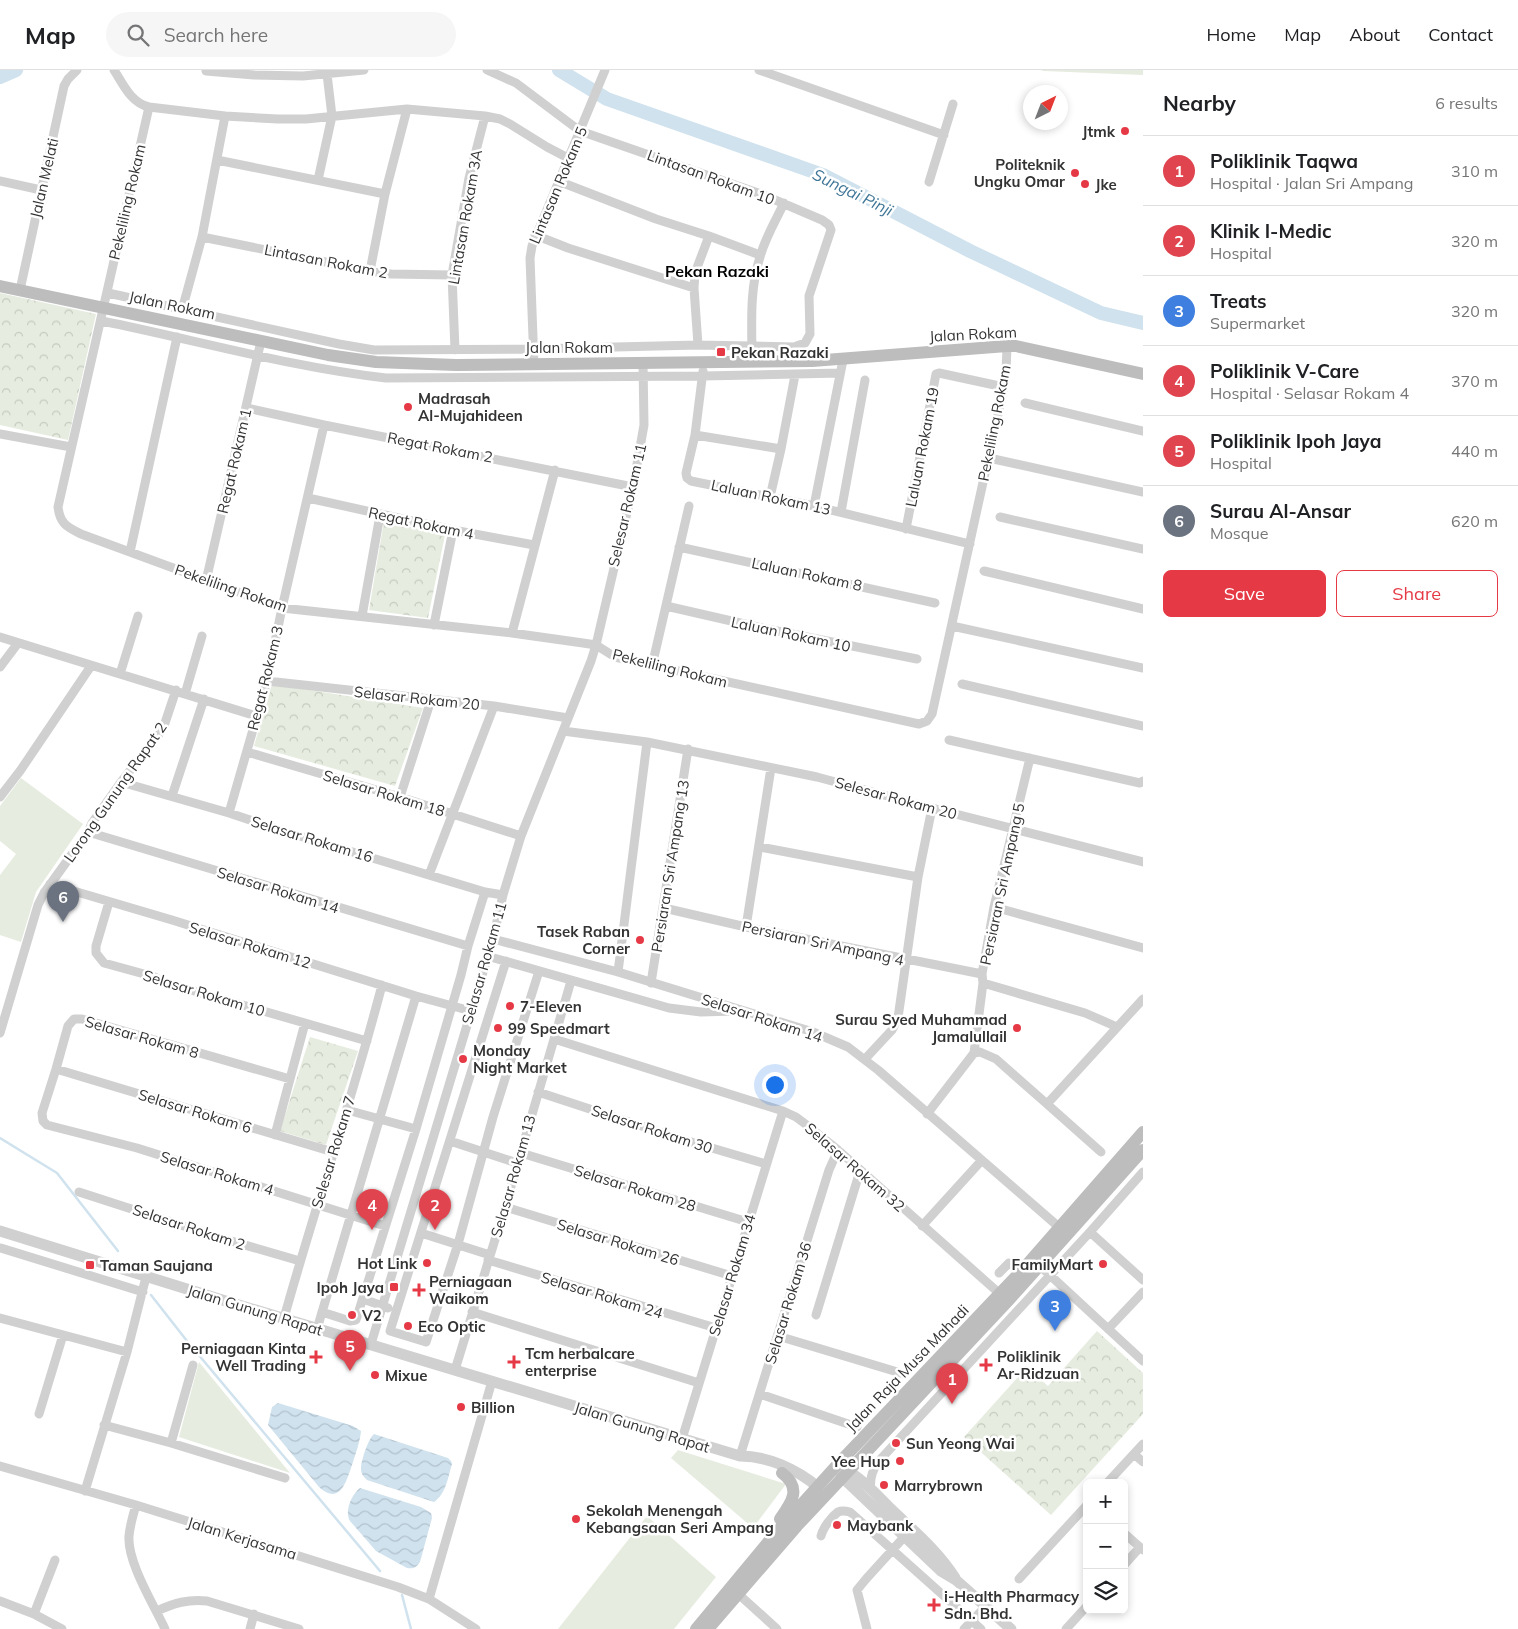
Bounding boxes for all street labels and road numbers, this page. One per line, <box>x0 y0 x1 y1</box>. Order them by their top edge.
street label: Lintasan Rokam 5 <box>525 124 591 246</box>
street label: Jalan Melati <box>26 136 62 220</box>
street label: Pekeliling Rokam <box>104 142 150 262</box>
street label: Lintasan Rokam 10 <box>645 145 777 209</box>
street label: Lintasan Rokam 3A <box>444 148 486 286</box>
street label: Lintasan Rokam 2 <box>263 240 389 282</box>
street label: Jalan Rokam <box>127 287 217 323</box>
street label: Jalan Rokam <box>929 322 1017 346</box>
street label: Jalan Rokam <box>525 338 613 357</box>
street label: Pekeliling Rokam <box>973 363 1015 483</box>
street label: Laluan Rokam 19 <box>901 385 943 509</box>
street label: Regat Rokam 1 <box>213 407 255 515</box>
street label: Regat Rokam 2 <box>386 427 494 467</box>
street label: Selesar Rokam 11 <box>604 442 650 568</box>
street label: Laluan Rokam 13 <box>710 475 832 519</box>
street label: Regat Rokam 4 <box>367 503 475 543</box>
street label: Laluan Rokam 8 <box>750 553 864 595</box>
street label: Pekeliling Rokam <box>172 560 290 616</box>
street label: Laluan Rokam 10 <box>730 612 852 656</box>
street label: Regat Rokam 3 <box>243 624 287 732</box>
street label: Pekeliling Rokam <box>610 645 730 691</box>
street label: Selasar Rokam 20 <box>353 682 481 714</box>
street label: Lorong Gunung Rapat 2 <box>59 718 171 866</box>
street label: Selasar Rokam 18 <box>321 765 447 821</box>
street label: Selesar Rokam 20 <box>833 773 959 823</box>
street label: Persiaran Sri Ampang 13 <box>647 778 693 954</box>
street label: Persiaran Sri Ampang 5 <box>976 801 1028 967</box>
street label: Selasar Rokam 16 <box>249 811 375 867</box>
street label: Selasar Rokam 14 <box>215 862 341 918</box>
street label: Selasar Rokam 11 <box>457 900 511 1026</box>
street label: Selasar Rokam 12 <box>187 917 313 973</box>
street label: Persiaran Sri Ampang 4 <box>740 917 906 969</box>
street label: Selasar Rokam 10 <box>141 965 267 1021</box>
street label: Selasar Rokam 14 <box>699 989 825 1047</box>
street label: Selasar Rokam 8 <box>83 1012 201 1062</box>
street label: Selasar Rokam 6 <box>136 1085 254 1137</box>
street label: Selesar Rokam 7 <box>307 1093 359 1211</box>
street label: Selasar Rokam 30 <box>589 1100 715 1158</box>
street label: Selasar Rokam 13 <box>486 1113 540 1239</box>
street label: Selasar Rokam 32 <box>801 1118 909 1216</box>
street label: Selasar Rokam 4 <box>158 1147 276 1199</box>
street label: Selasar Rokam 28 <box>572 1160 698 1216</box>
street label: Selasar Rokam 2 <box>130 1200 248 1254</box>
street label: Selasar Rokam 34 <box>704 1212 760 1338</box>
street label: Selasar Rokam 26 <box>555 1214 681 1270</box>
street label: Selasar Rokam 36 <box>760 1240 816 1366</box>
street label: Selasar Rokam 24 <box>539 1267 665 1323</box>
street label: Jalan Gunung Rapat <box>185 1280 325 1340</box>
street label: Jalan Raja Musa Mahadi <box>841 1301 973 1435</box>
street label: Jalan Gunung Rapat <box>572 1397 712 1457</box>
street label: Jalan Kerjasama <box>185 1512 299 1564</box>

